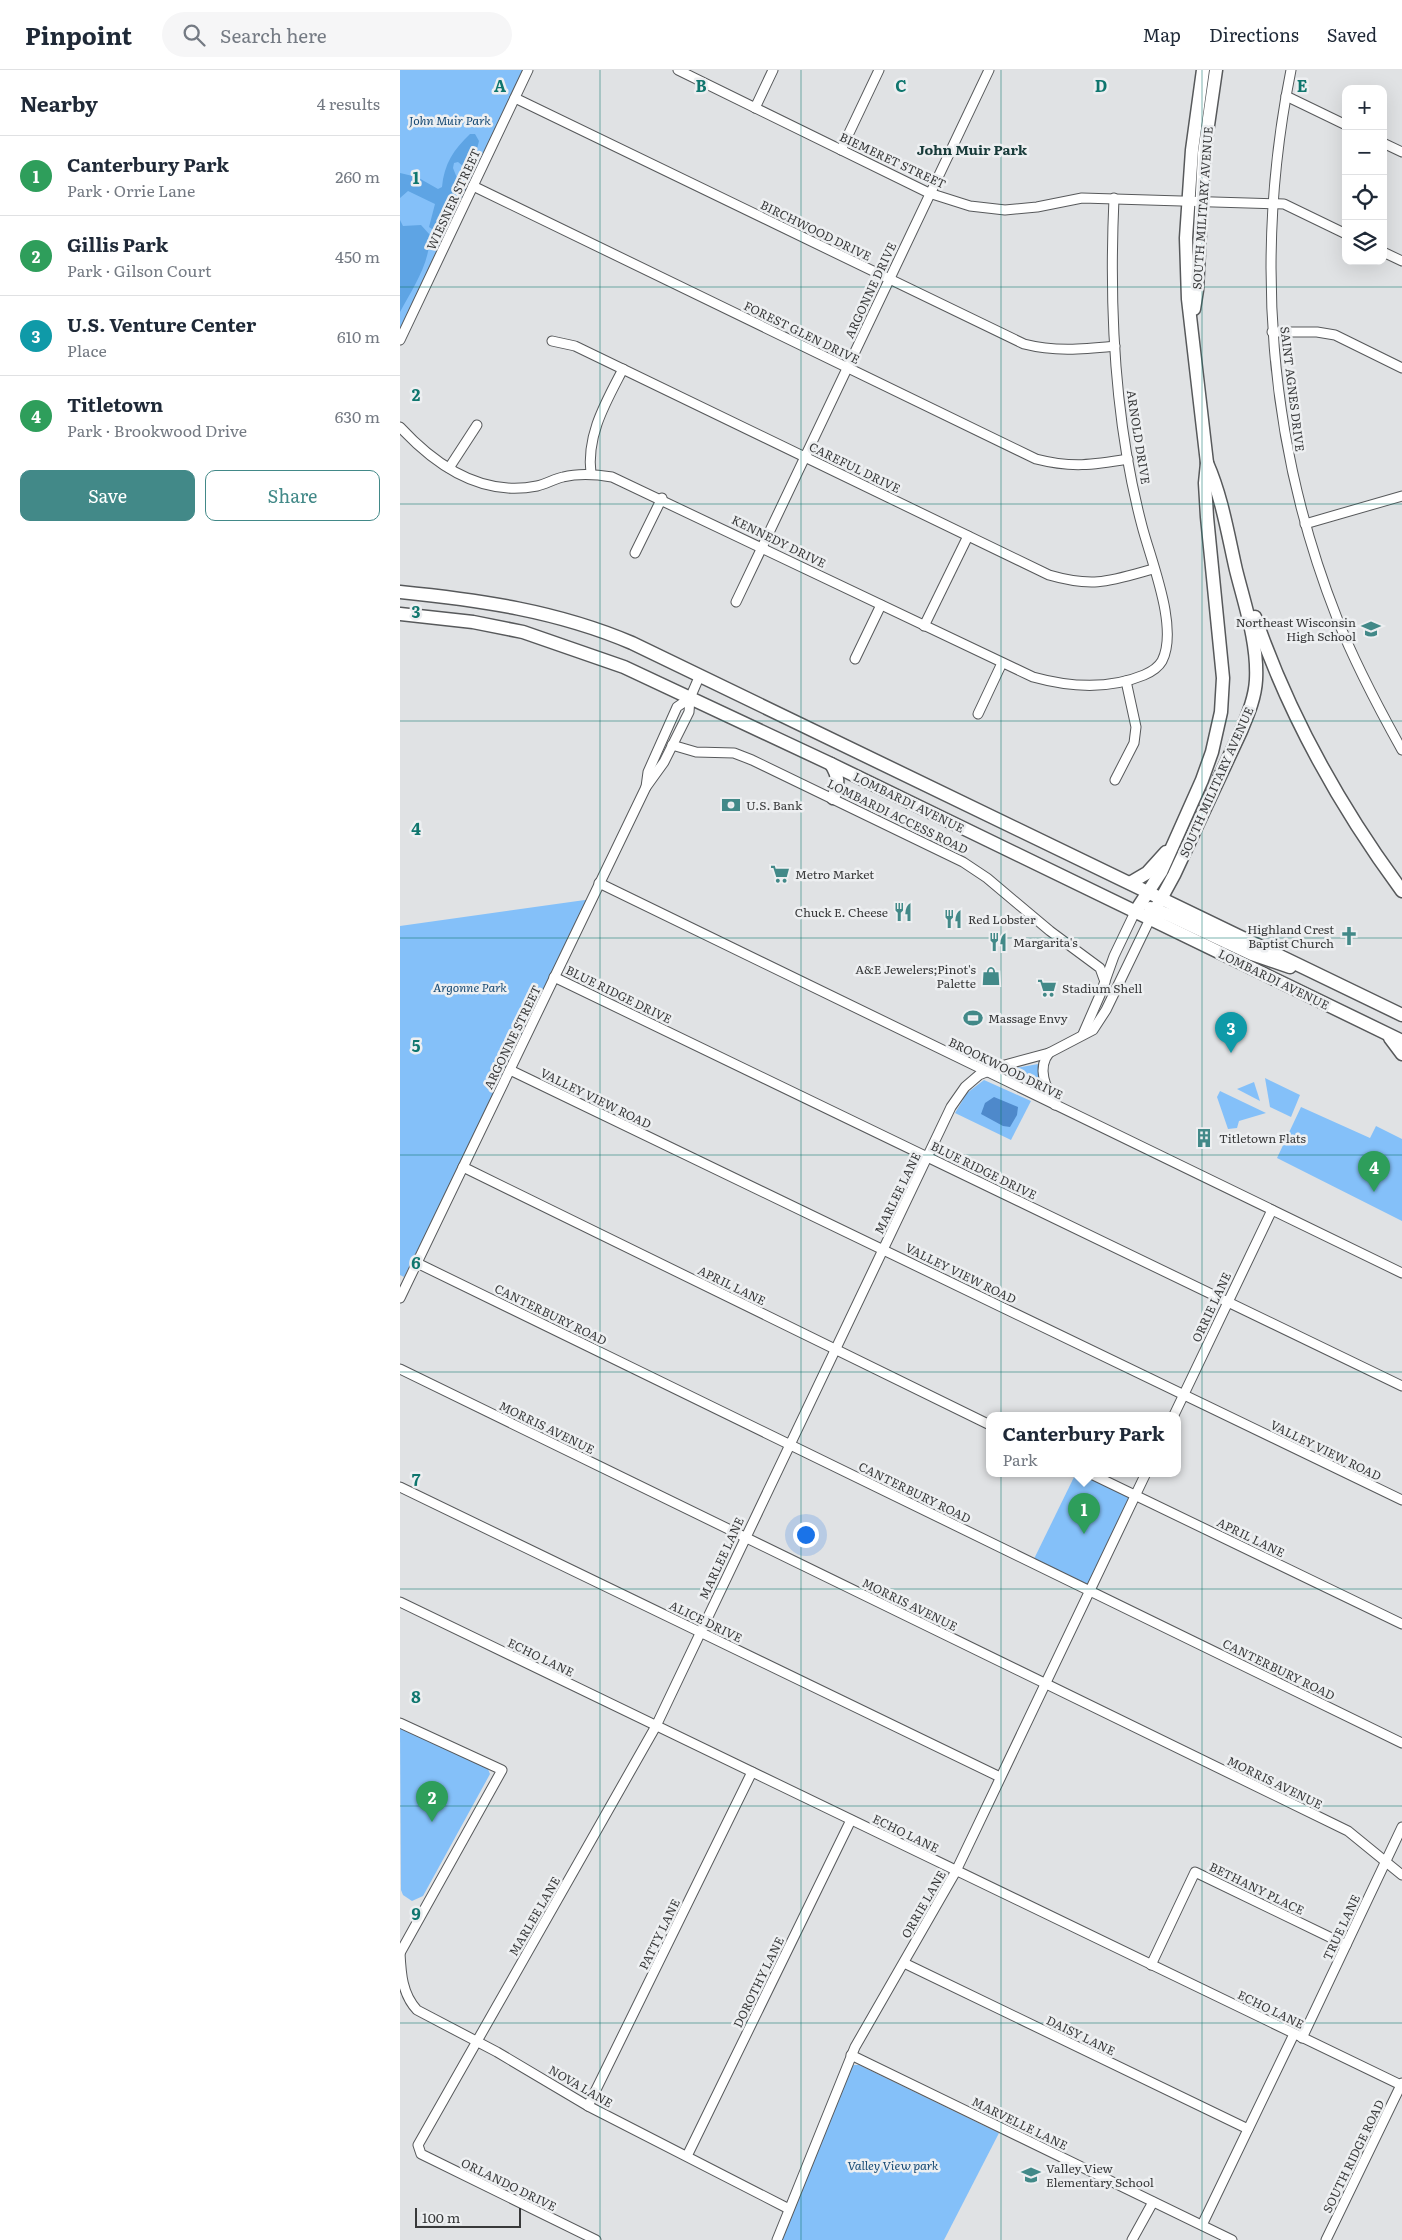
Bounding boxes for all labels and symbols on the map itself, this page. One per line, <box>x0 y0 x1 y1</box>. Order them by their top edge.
text: A <box>494 73 506 97</box>
text: B <box>695 73 707 97</box>
text: C <box>895 73 907 97</box>
text: D <box>1095 73 1107 97</box>
text: E <box>1297 73 1308 97</box>
park label: John Muir Park <box>409 111 491 129</box>
street label: SOUTH MILITARY AVENUE <box>1187 126 1217 290</box>
street label: BIEMERET STREET <box>837 127 949 193</box>
district label: John Muir Park <box>917 139 1028 159</box>
street label: WIESNER STREET <box>422 145 484 253</box>
text: 1 <box>413 165 420 189</box>
street label: BIRCHWOOD DRIVE <box>757 195 875 265</box>
street label: ARGONNE DRIVE <box>840 238 900 341</box>
street label: FOREST GLEN DRIVE <box>741 296 863 368</box>
street label: SAINT AGNES DRIVE <box>1276 325 1310 453</box>
text: 2 <box>412 382 421 406</box>
street label: ARNOLD DRIVE <box>1123 389 1155 486</box>
street label: CAREFUL DRIVE <box>806 437 904 497</box>
street label: KENNEDY DRIVE <box>729 510 830 572</box>
text: 3 <box>412 599 421 623</box>
place label: Northeast Wisconsin High School <box>1236 613 1356 645</box>
school or university icon: Northeast Wisconsin High School <box>1360 618 1382 640</box>
street label: SOUTH MILITARY AVENUE <box>1175 703 1258 860</box>
street label: LOMBARDI AVENUE <box>850 767 968 837</box>
street label: LOMBARDI ACCESS ROAD <box>825 774 971 858</box>
bank icon: U.S. Bank <box>720 794 742 816</box>
place label: U.S. Bank <box>746 796 803 814</box>
text: 4 <box>411 816 421 840</box>
supermarket icon: Metro Market <box>769 863 791 885</box>
place label: Metro Market <box>795 865 874 883</box>
restaurant icon: Chuck E. Cheese <box>892 901 914 923</box>
place label: Chuck E. Cheese <box>795 903 888 921</box>
restaurant icon: Red Lobster <box>942 908 964 930</box>
place label: Red Lobster <box>968 910 1036 928</box>
place label: Highland Crest Baptist Church <box>1247 920 1334 952</box>
church icon: Highland Crest Baptist Church <box>1338 925 1360 947</box>
restaurant icon: Margarita's <box>987 931 1009 953</box>
place label: Margarita's <box>1013 933 1078 951</box>
street label: LOMBARDI AVENUE <box>1215 944 1333 1014</box>
place label: A&E Jewelers;Pinot's Palette <box>855 960 977 992</box>
street label: BLUE RIDGE DRIVE <box>563 961 675 1028</box>
shop icon: A&E Jewelers;Pinot's Palette <box>980 965 1002 987</box>
supermarket icon: Stadium Shell <box>1036 977 1058 999</box>
park label: Argonne Park <box>433 978 507 996</box>
place label: Stadium Shell <box>1062 979 1142 997</box>
street label: ARGONNE STREET <box>479 982 545 1092</box>
sports icon: Massage Envy <box>962 1007 984 1029</box>
place label: Massage Envy <box>988 1009 1068 1027</box>
pin: 3 <box>1215 1012 1247 1053</box>
street label: BROOKWOOD DRIVE <box>946 1032 1067 1104</box>
text: 5 <box>412 1033 421 1057</box>
street label: VALLEY VIEW ROAD <box>537 1063 655 1133</box>
building icon: Titletown Flats <box>1193 1127 1215 1149</box>
place label: Titletown Flats <box>1219 1129 1306 1147</box>
street label: BLUE RIDGE DRIVE <box>928 1137 1040 1204</box>
street label: MARLEE LANE <box>869 1149 925 1237</box>
pin: 4 <box>1358 1151 1390 1192</box>
street label: VALLEY VIEW ROAD <box>902 1238 1020 1308</box>
text: 6 <box>411 1250 421 1274</box>
street label: APRIL LANE <box>695 1261 769 1309</box>
street label: ORRIE LANE <box>1187 1269 1235 1345</box>
street label: CANTERBURY ROAD <box>492 1279 610 1349</box>
street label: MORRIS AVENUE <box>496 1396 598 1458</box>
street label: VALLEY VIEW ROAD <box>1267 1415 1385 1485</box>
street label: CANTERBURY ROAD <box>856 1457 974 1527</box>
text: 7 <box>412 1467 421 1491</box>
pin: 1 <box>1068 1493 1100 1534</box>
street label: APRIL LANE <box>1214 1513 1288 1561</box>
street label: MARLEE LANE <box>694 1514 748 1602</box>
your location <box>793 1522 819 1548</box>
street label: MORRIS AVENUE <box>859 1573 961 1635</box>
street label: ALICE DRIVE <box>667 1596 746 1647</box>
street label: ECHO LANE <box>505 1633 578 1681</box>
street label: CANTERBURY ROAD <box>1220 1634 1338 1704</box>
text: 8 <box>411 1684 421 1708</box>
street label: MORRIS AVENUE <box>1224 1751 1326 1813</box>
pin: 2 <box>416 1781 448 1822</box>
street label: ECHO LANE <box>870 1809 943 1857</box>
street label: BETHANY PLACE <box>1207 1857 1308 1919</box>
street label: ORRIE LANE <box>896 1866 950 1941</box>
street label: MARLEE LANE <box>504 1873 564 1959</box>
street label: TRUE LANE <box>1318 1891 1364 1963</box>
street label: PATTY LANE <box>634 1895 684 1973</box>
text: 9 <box>411 1901 421 1925</box>
street label: DOROTHY LANE <box>728 1933 788 2031</box>
street label: ECHO LANE <box>1235 1985 1308 2033</box>
street label: DAISY LANE <box>1044 2011 1119 2060</box>
street label: NOVA LANE <box>546 2060 617 2112</box>
street label: MARVELLE LANE <box>969 2092 1071 2154</box>
street label: SOUTH RIDGE ROAD <box>1318 2096 1388 2216</box>
street label: ORLANDO DRIVE <box>458 2153 560 2215</box>
park label: Valley View park <box>848 2156 939 2174</box>
place label: Valley View Elementary School <box>1046 2159 1154 2191</box>
school or university icon: Valley View Elementary School <box>1020 2164 1042 2186</box>
scale bar <box>415 2205 521 2228</box>

